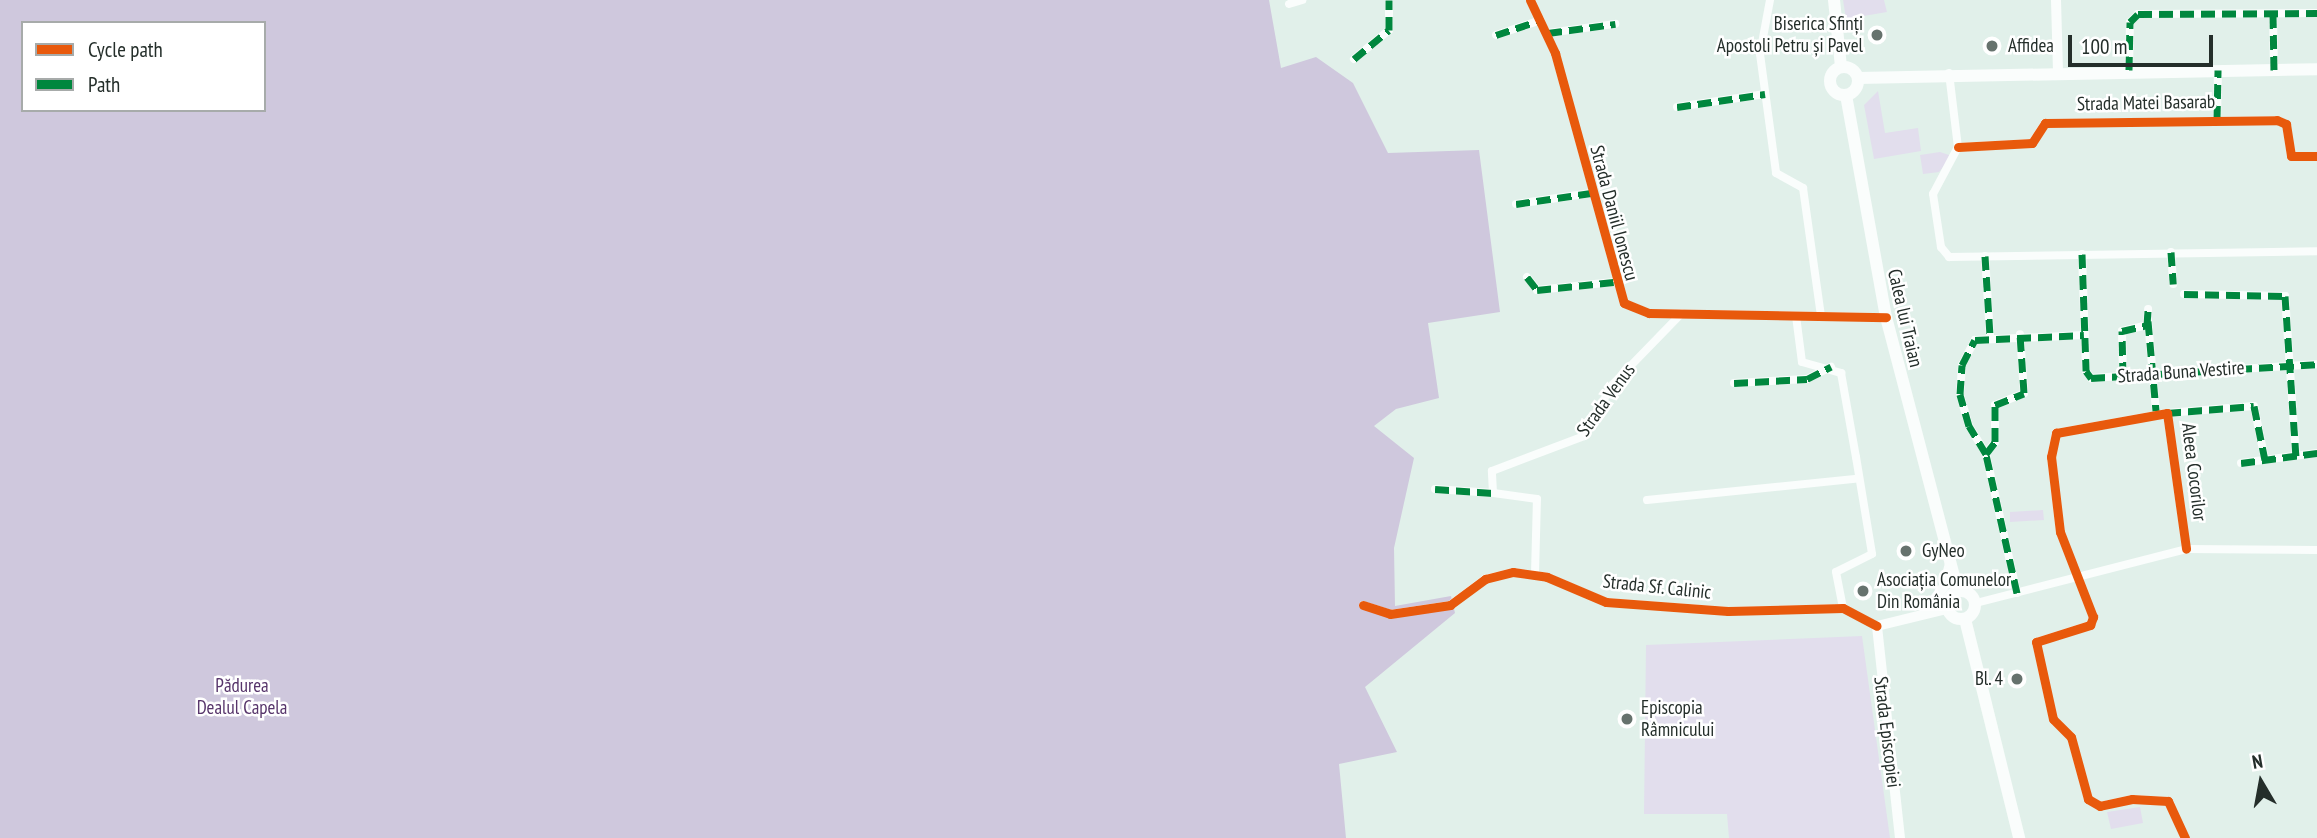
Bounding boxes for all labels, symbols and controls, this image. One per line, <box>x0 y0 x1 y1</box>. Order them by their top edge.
place label: Biserica Sfinți Apostoli Petru și Pavel <box>1717 13 1863 57</box>
legend <box>21 21 266 112</box>
scale bar <box>2072 21 2217 65</box>
marker: Biserica Sfinți Apostoli Petru și Pavel <box>1869 27 1885 43</box>
text: 100 m <box>2081 33 2127 60</box>
place label: Affidea <box>2008 35 2054 57</box>
text: Cycle path <box>88 36 163 63</box>
marker: Affidea <box>1982 36 2002 56</box>
text: Path <box>88 71 120 98</box>
street label: Strada Matei Basarab <box>2077 90 2215 116</box>
street label: Strada Daniil Ionescu <box>1585 143 1643 283</box>
street label: Calea lui Traian <box>1883 266 1927 370</box>
street label: Strada Buna Vestire <box>2117 356 2245 388</box>
street label: Strada Venus <box>1572 359 1640 441</box>
street label: Aleea Cocorilor <box>2177 422 2211 522</box>
place label: GyNeo <box>1922 540 1965 562</box>
marker: GyNeo <box>1896 541 1916 561</box>
place label: Asociația Comunelor Din România <box>1877 569 2011 613</box>
street label: Strada Sf. Calinic <box>1601 570 1713 604</box>
marker: Asociația Comunelor Din România <box>1855 583 1871 599</box>
place label: Bl. 4 <box>1974 668 2003 690</box>
marker: Bl. 4 <box>2009 671 2025 687</box>
park label: Pădurea Dealul Capela <box>197 675 287 719</box>
street label: Strada Episcopiei <box>1869 675 1905 789</box>
place label: Episcopia Râmnicului <box>1641 697 1714 741</box>
marker: Episcopia Râmnicului <box>1619 711 1635 727</box>
north arrow <box>2226 747 2296 817</box>
text: N <box>2250 749 2264 774</box>

